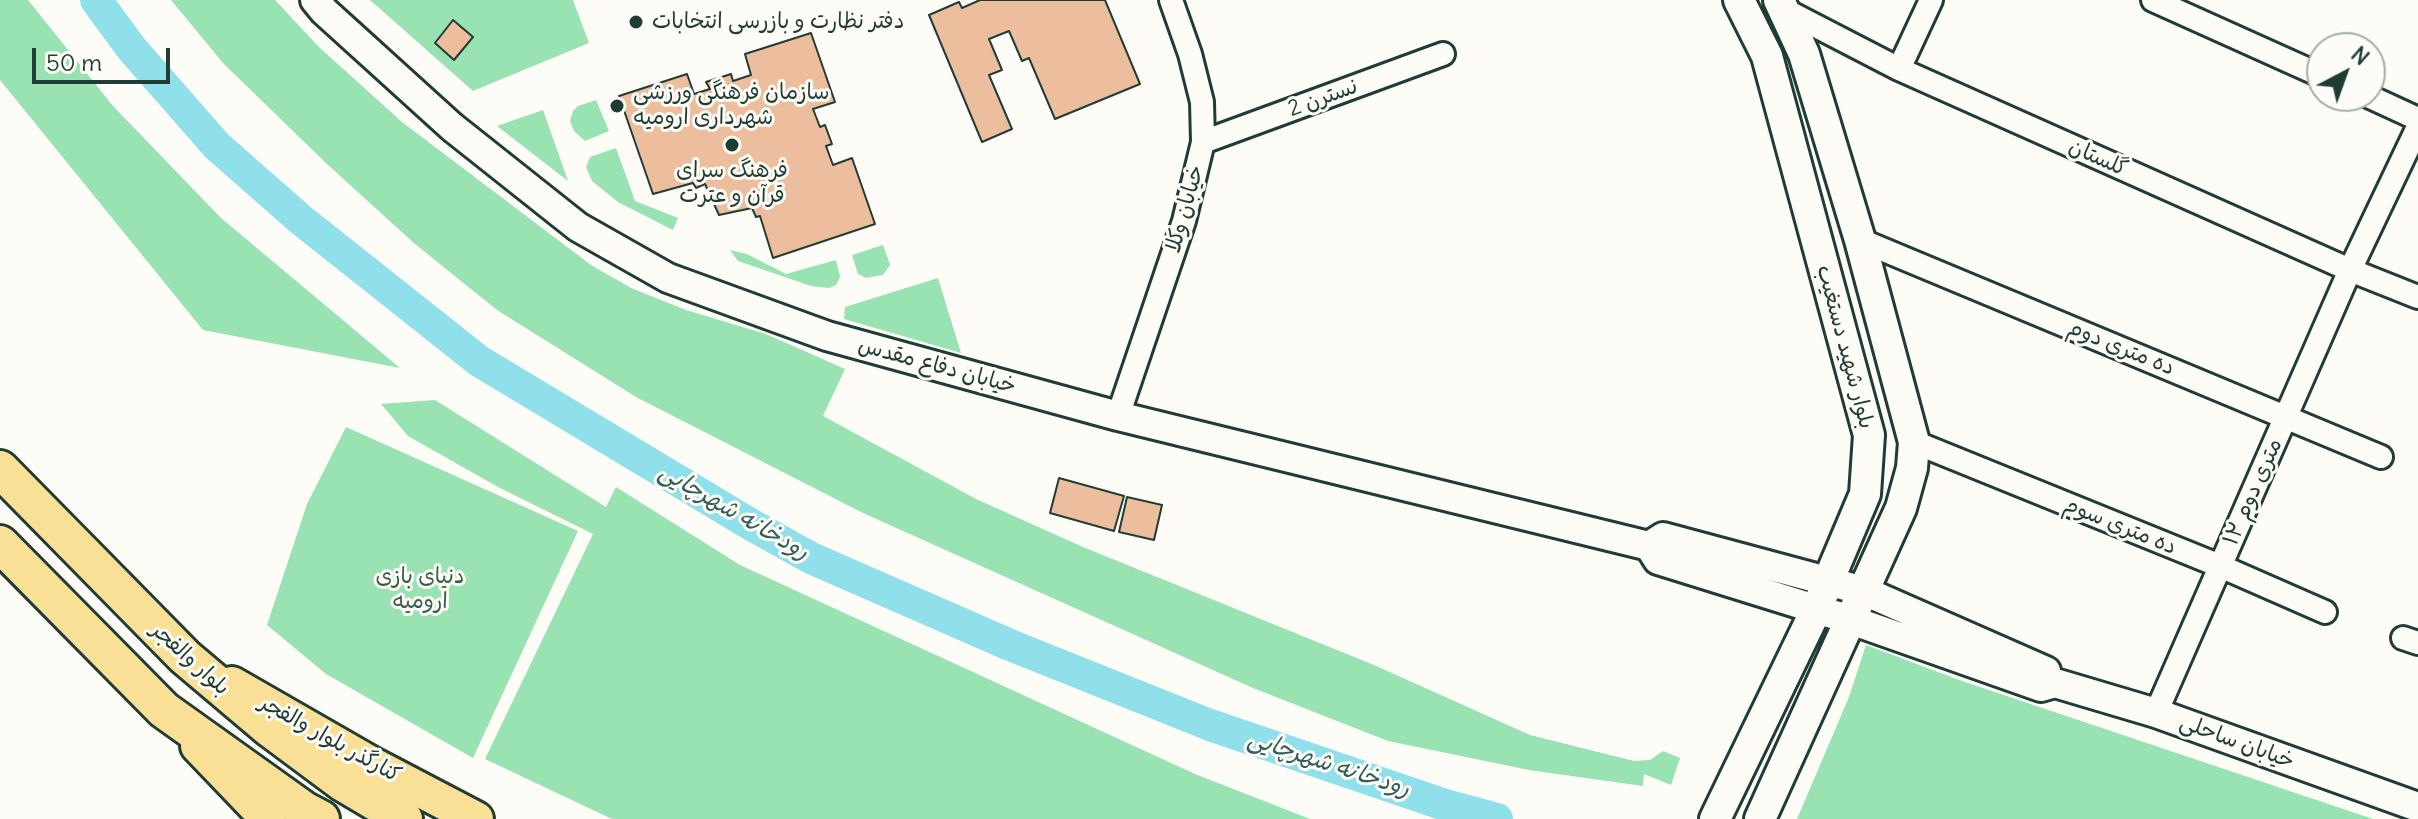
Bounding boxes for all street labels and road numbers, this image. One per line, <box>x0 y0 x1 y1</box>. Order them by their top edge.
street label: نسترن 2 <box>1285 73 1361 123</box>
street label: گلستان <box>2065 133 2131 183</box>
street label: خیابان وکلا <box>1160 162 1210 256</box>
street label: بلوار شهید دستغیب <box>1810 262 1880 432</box>
street label: ده متری دوم <box>2064 315 2178 381</box>
street label: خیابان دفاع مقدس <box>855 332 1019 400</box>
street label: ۱۲ متری دوم <box>2218 434 2288 550</box>
street label: ده متری سوم <box>2060 491 2180 561</box>
street label: بلوار والفجر <box>145 617 235 701</box>
street label: کنارگذر بلوار والفجر <box>254 689 406 789</box>
street label: خیابان ساحلی <box>2176 709 2298 775</box>

